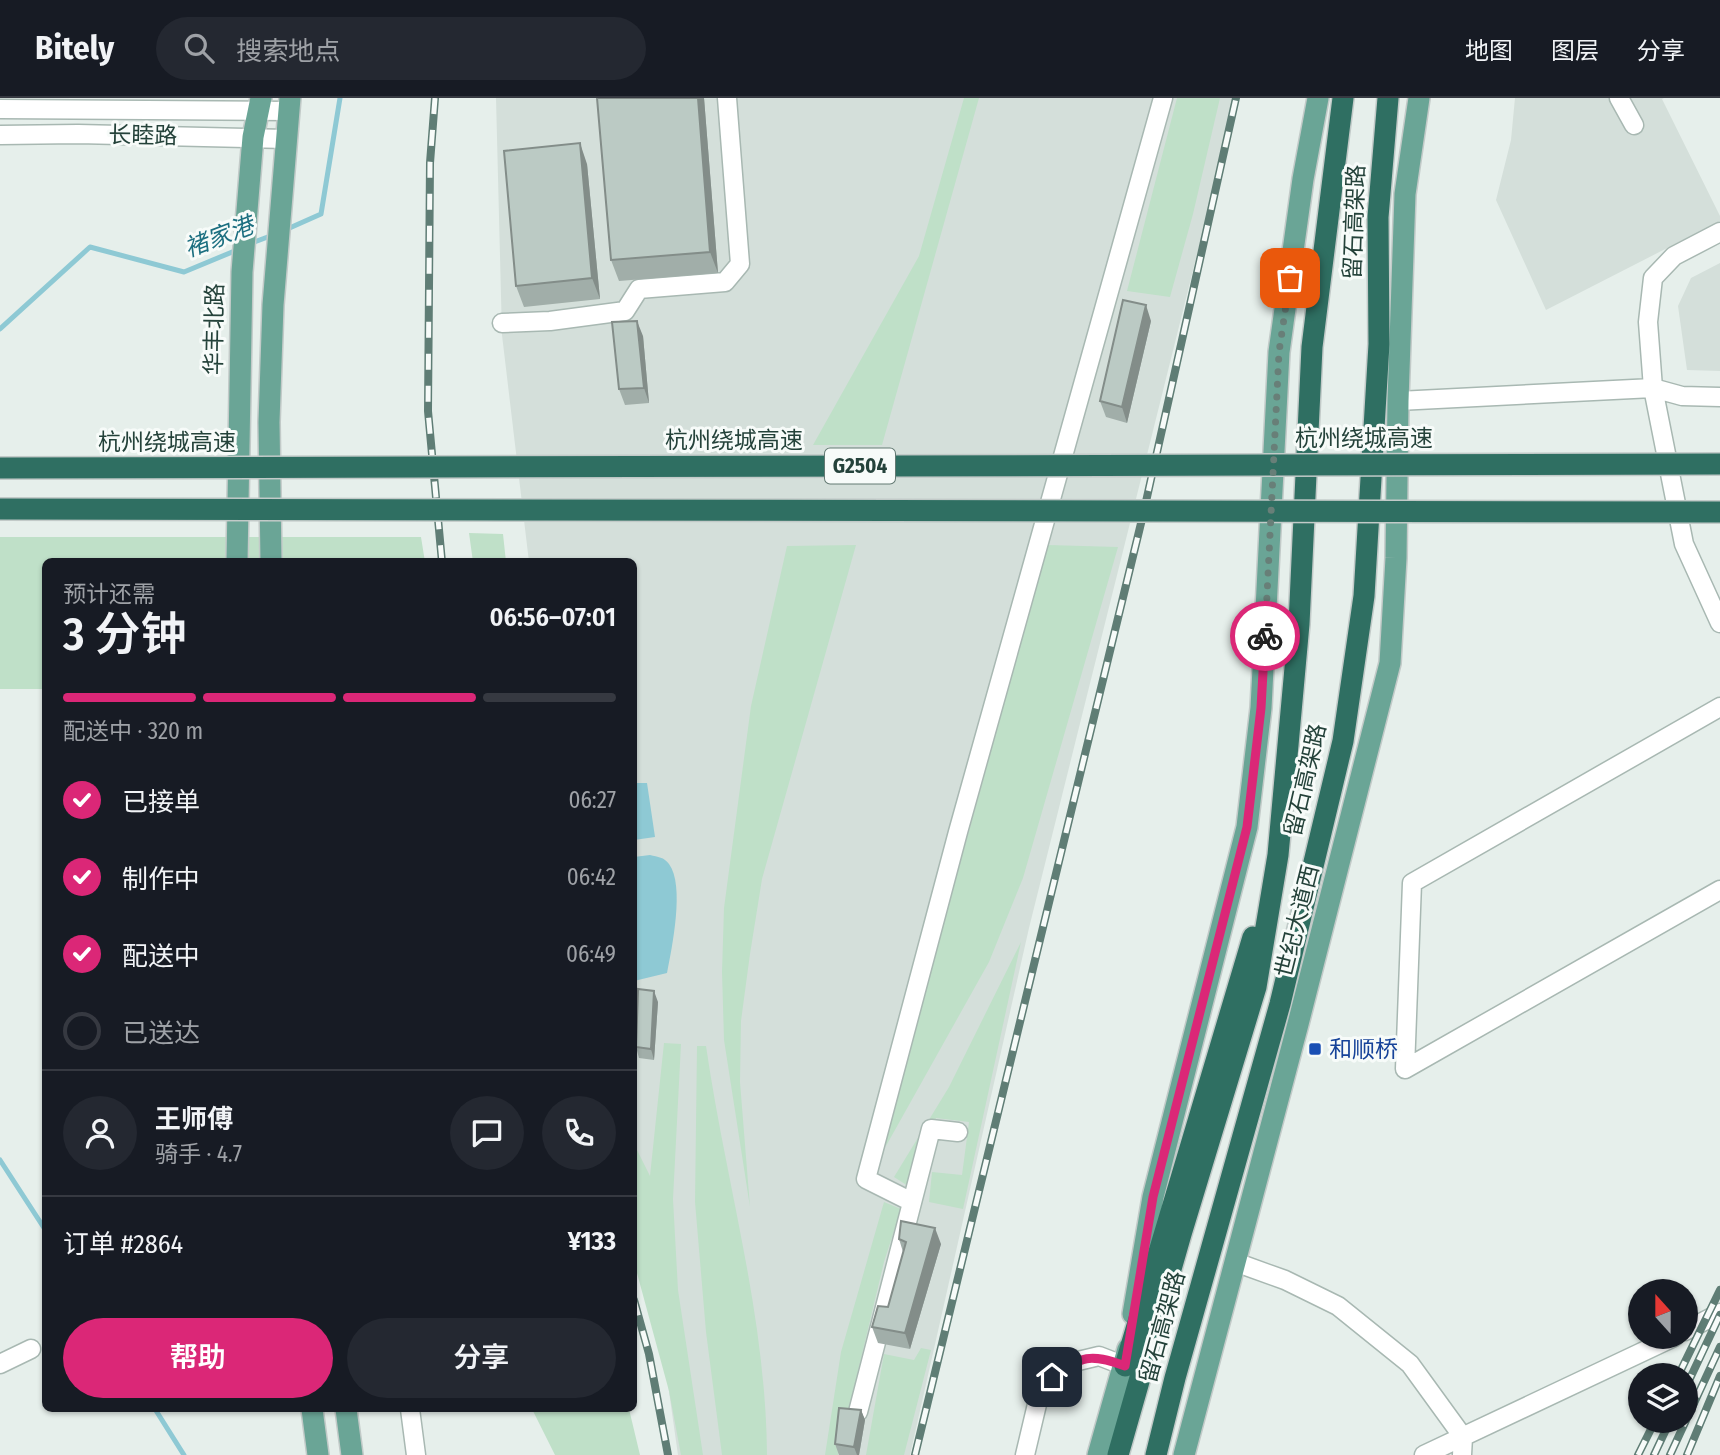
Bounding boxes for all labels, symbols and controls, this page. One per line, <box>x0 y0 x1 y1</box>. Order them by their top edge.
search box <box>156 17 646 80</box>
text: Bitely <box>35 28 114 68</box>
icon: search <box>180 29 218 67</box>
text: 搜索地点 <box>236 36 340 67</box>
text: 地图 <box>1465 37 1513 65</box>
text: 图层 <box>1551 37 1599 65</box>
text: 分享 <box>1637 37 1685 65</box>
street label: 长睦路 <box>108 120 178 150</box>
street label: 留石高架路 <box>1338 164 1370 280</box>
water label: 褚家港 <box>180 210 260 263</box>
pin <box>1260 248 1320 308</box>
icon: bag <box>1271 259 1309 297</box>
street label: 华丰北路 <box>199 283 229 375</box>
street label: 杭州绕城高速 <box>1295 424 1433 452</box>
street label: 杭州绕城高速 <box>665 426 803 454</box>
street label: 杭州绕城高速 <box>98 428 236 456</box>
road number: G2504 <box>825 448 895 484</box>
text: 预计还需 <box>63 580 155 608</box>
courier <box>1230 601 1300 671</box>
text: 06:56–07:01 <box>490 602 616 633</box>
text: 3 分钟 <box>63 607 186 662</box>
icon: bike <box>1246 617 1284 655</box>
text: 配送中 · 320 m <box>63 717 203 745</box>
street label: 留石高架路 <box>1278 721 1332 839</box>
icon: check <box>63 781 101 819</box>
text: 06:27 <box>568 786 616 814</box>
text: 已接单 <box>122 787 200 818</box>
icon: check <box>63 858 101 896</box>
street label: 世纪大道西 <box>1270 862 1324 980</box>
text: 06:42 <box>567 863 616 891</box>
text: 制作中 <box>122 864 200 895</box>
icon: check <box>63 935 101 973</box>
text: 06:49 <box>566 940 616 968</box>
text: 配送中 <box>122 941 200 972</box>
text: 已送达 <box>122 1018 200 1049</box>
place label: 和顺桥 <box>1329 1035 1398 1063</box>
marker: 和顺桥 <box>1307 1041 1323 1057</box>
button: person <box>63 1096 137 1170</box>
button: chat <box>450 1096 524 1170</box>
button: phone <box>542 1096 616 1170</box>
text: 王师傅 <box>155 1104 233 1135</box>
text: 骑手 · 4.7 <box>155 1140 242 1168</box>
text: ¥133 <box>568 1226 616 1257</box>
text: 订单 #2864 <box>63 1229 183 1260</box>
street label: 留石高架路 <box>1134 1268 1190 1386</box>
north arrow <box>1628 1279 1698 1349</box>
map controls <box>1628 1279 1698 1433</box>
button: 帮助 <box>63 1318 333 1398</box>
button: 分享 <box>347 1318 616 1398</box>
pin <box>1022 1347 1082 1407</box>
icon: home <box>1033 1358 1071 1396</box>
button: layers <box>1628 1363 1698 1433</box>

